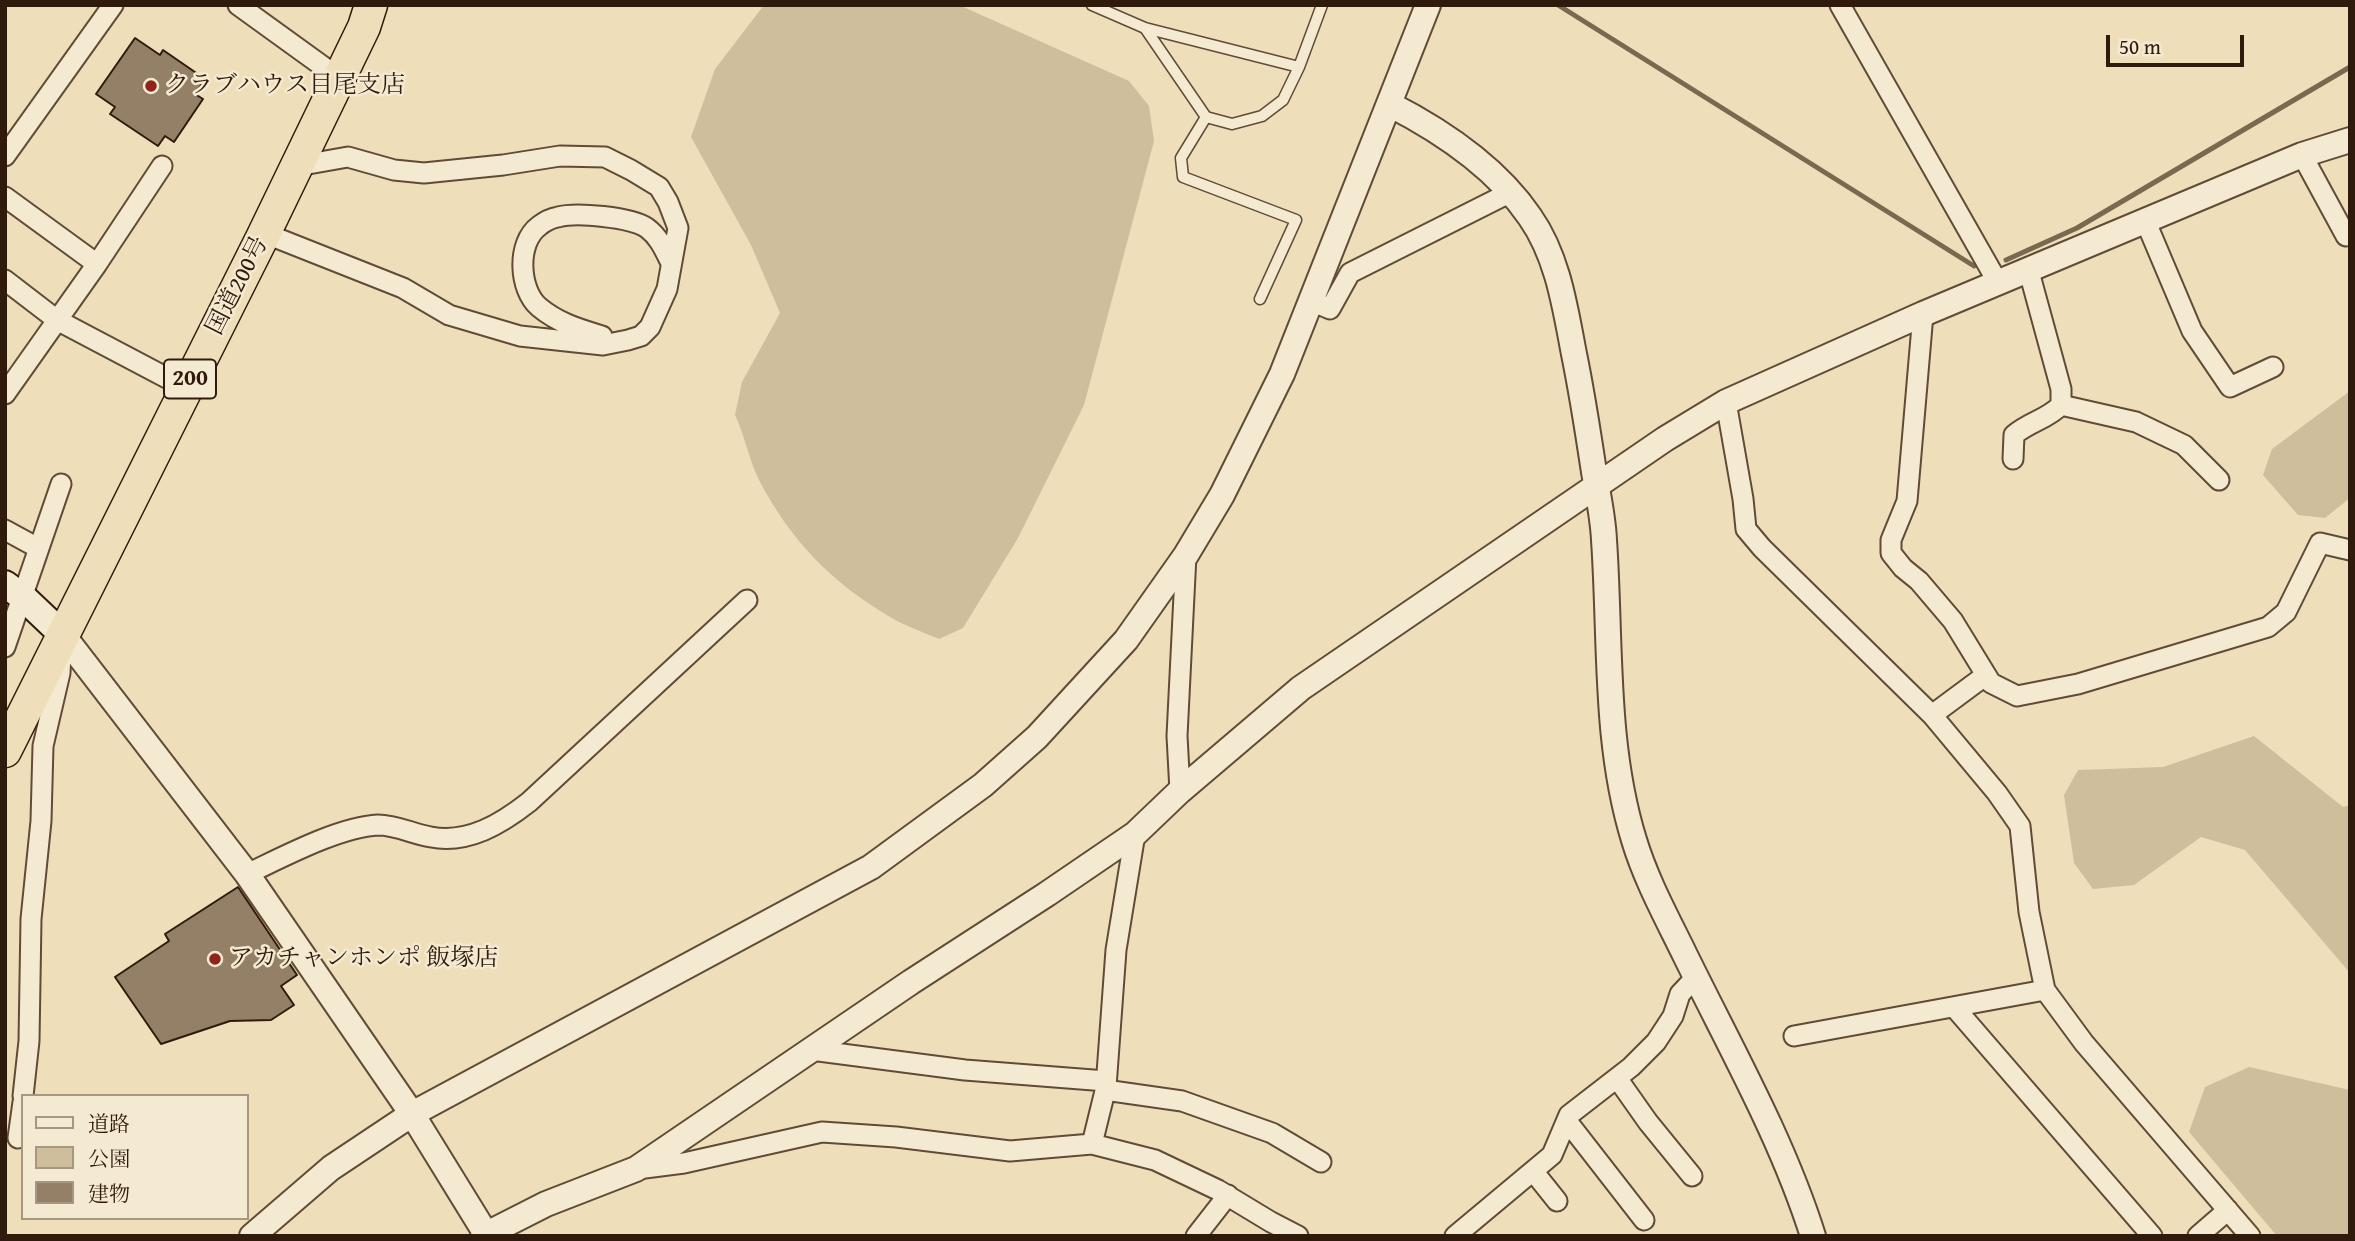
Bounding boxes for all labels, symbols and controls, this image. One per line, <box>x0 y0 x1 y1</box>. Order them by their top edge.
scale bar <box>2110 21 2248 65</box>
text: 50 m <box>2119 31 2161 62</box>
place label: クラブハウス目尾支店 <box>165 72 405 100</box>
marker: クラブハウス目尾支店 <box>143 78 159 94</box>
street label: 国道200号 <box>201 232 275 340</box>
road number: 200 <box>164 360 216 398</box>
place label: アカチャンホンポ 飯塚店 <box>229 945 498 973</box>
marker: アカチャンホンポ 飯塚店 <box>207 951 223 967</box>
legend <box>21 1094 248 1220</box>
text: 道路 <box>88 1108 130 1139</box>
text: 公園 <box>88 1143 130 1174</box>
text: 建物 <box>88 1178 130 1209</box>

